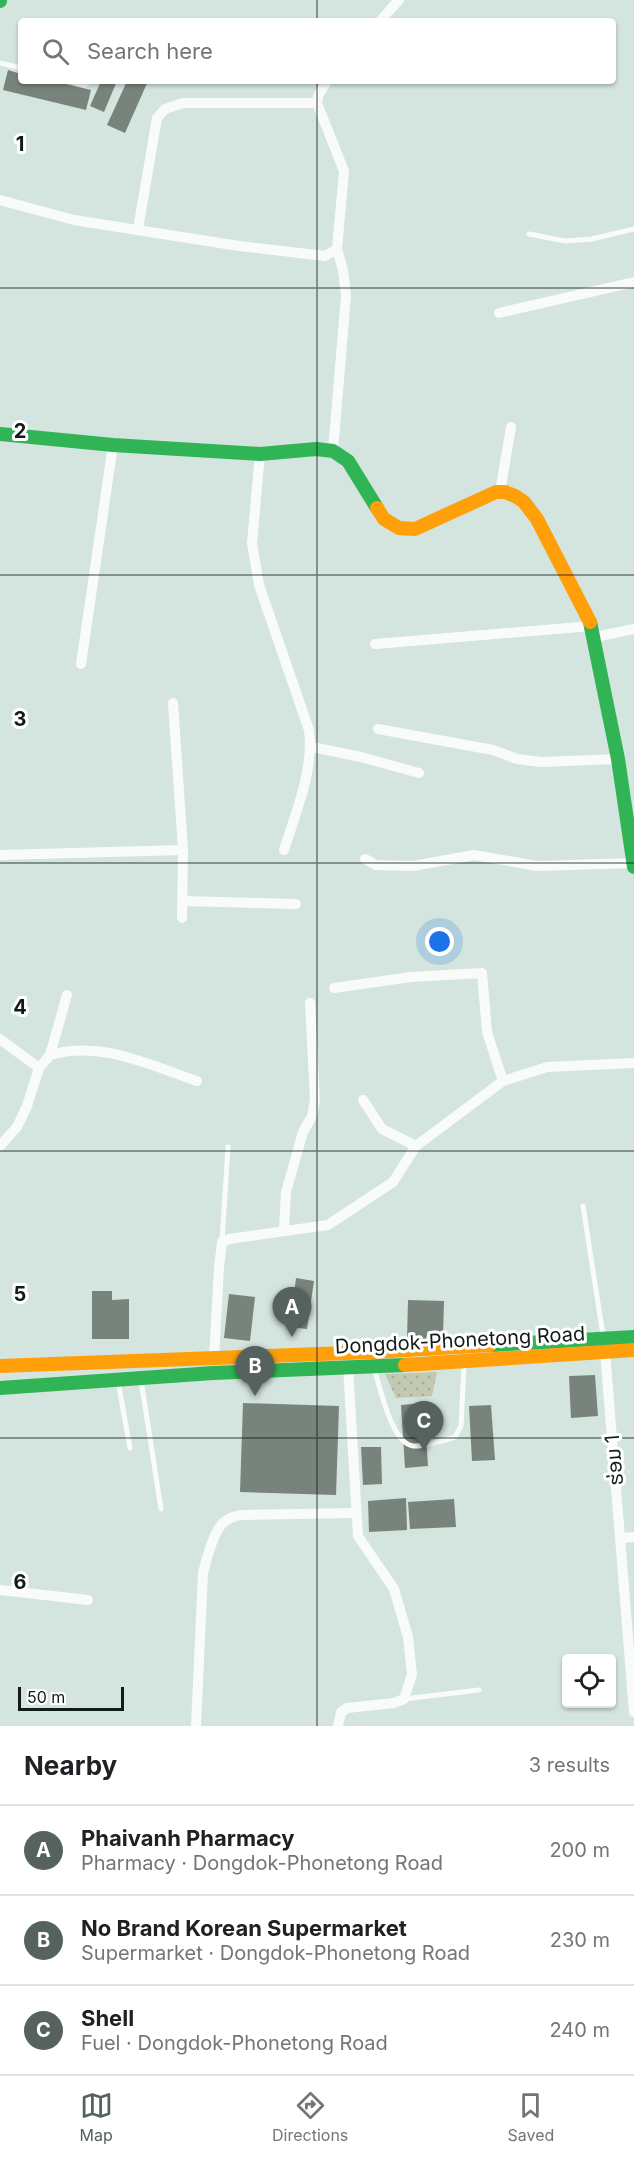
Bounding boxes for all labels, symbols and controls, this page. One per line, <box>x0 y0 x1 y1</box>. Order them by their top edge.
search box <box>18 18 616 84</box>
icon: search <box>39 35 72 68</box>
text: Search here <box>87 38 213 64</box>
text: 1 <box>16 132 24 156</box>
text: 2 <box>14 419 26 443</box>
text: 3 <box>14 707 26 731</box>
your location <box>425 927 454 956</box>
text: 4 <box>13 995 27 1019</box>
text: 5 <box>14 1282 26 1306</box>
pin: A <box>272 1288 312 1337</box>
street label: Dongdok-Phonetong Road <box>334 1321 586 1359</box>
pin: B <box>236 1346 274 1396</box>
pin: C <box>404 1402 444 1451</box>
street label: ຮ່ອມ 1 <box>600 1434 628 1486</box>
text: 6 <box>14 1570 27 1594</box>
map controls <box>562 1654 616 1708</box>
button: locate <box>562 1654 616 1708</box>
scale bar <box>18 1684 124 1712</box>
text: 50 m <box>27 1687 65 1707</box>
text: Nearby <box>24 1750 117 1781</box>
text: 3 results <box>529 1753 610 1777</box>
text: Phaivanh Pharmacy <box>81 1825 295 1851</box>
text: A <box>36 1838 51 1862</box>
text: 200 m <box>549 1838 610 1862</box>
text: Pharmacy · Dongdok-Phonetong Road <box>81 1851 443 1875</box>
text: No Brand Korean Supermarket <box>81 1915 407 1941</box>
text: B <box>37 1928 50 1952</box>
text: 230 m <box>550 1928 610 1952</box>
text: Supermarket · Dongdok-Phonetong Road <box>81 1941 470 1965</box>
text: Shell <box>81 2005 134 2031</box>
text: C <box>36 2018 51 2042</box>
text: 240 m <box>549 2018 610 2042</box>
text: Fuel · Dongdok-Phonetong Road <box>81 2031 388 2055</box>
tab: Map <box>80 2089 113 2145</box>
tab: Directions <box>272 2089 348 2145</box>
tab: Saved <box>508 2089 554 2145</box>

